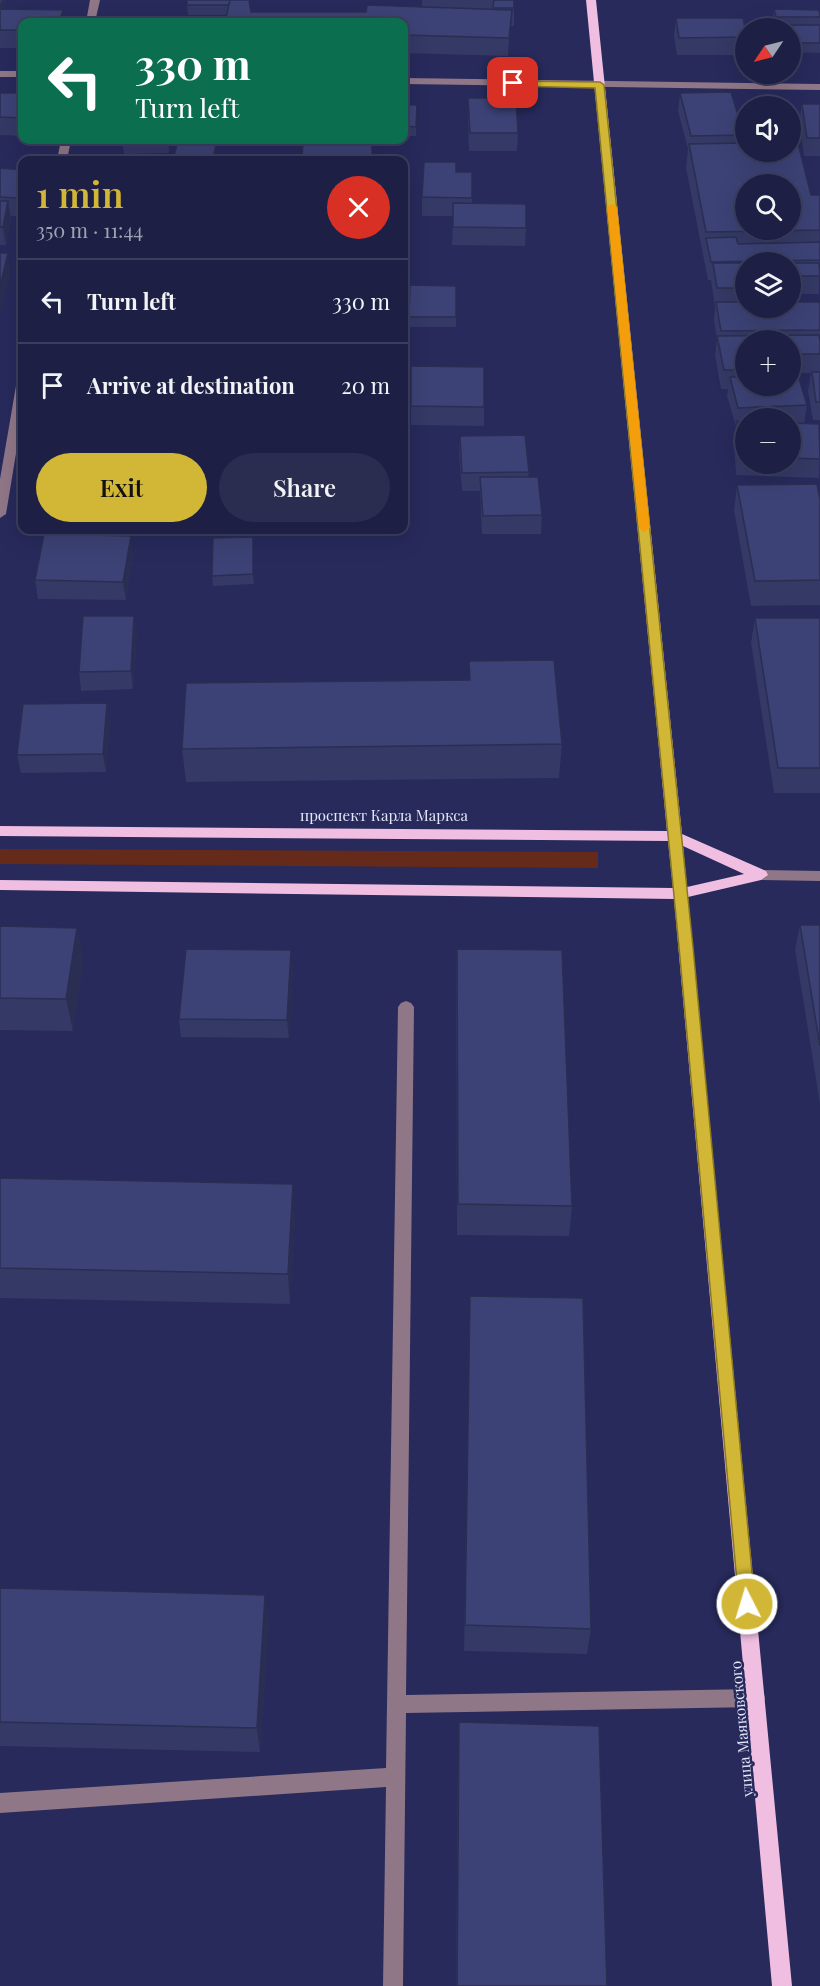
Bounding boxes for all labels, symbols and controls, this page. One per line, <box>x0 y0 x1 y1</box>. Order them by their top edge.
north arrow <box>735 18 801 84</box>
map controls <box>735 18 801 474</box>
text: 330 m <box>135 35 251 91</box>
icon: left <box>36 42 114 120</box>
pin <box>487 57 538 108</box>
icon: arrive <box>496 66 529 99</box>
text: Turn left <box>135 89 239 125</box>
button: sound <box>735 96 801 162</box>
text: 1 min <box>36 169 124 217</box>
button: search <box>735 174 801 240</box>
button: close <box>327 176 390 239</box>
text: 350 m · 11:44 <box>36 216 143 243</box>
button: layers <box>735 252 801 318</box>
icon: left <box>36 285 69 318</box>
text: Turn left <box>87 286 176 316</box>
text: 330 m <box>332 286 390 316</box>
button: + <box>735 330 801 396</box>
icon: arrive <box>36 369 69 402</box>
text: Arrive at destination <box>87 370 295 400</box>
text: 20 m <box>341 370 390 400</box>
button: − <box>735 408 801 474</box>
button: Exit <box>36 453 207 522</box>
button: Share <box>219 453 390 522</box>
street label: проспект Карла Маркса <box>300 805 469 825</box>
position arrow <box>715 1572 779 1636</box>
street label: улица Маяковского <box>725 1660 757 1799</box>

